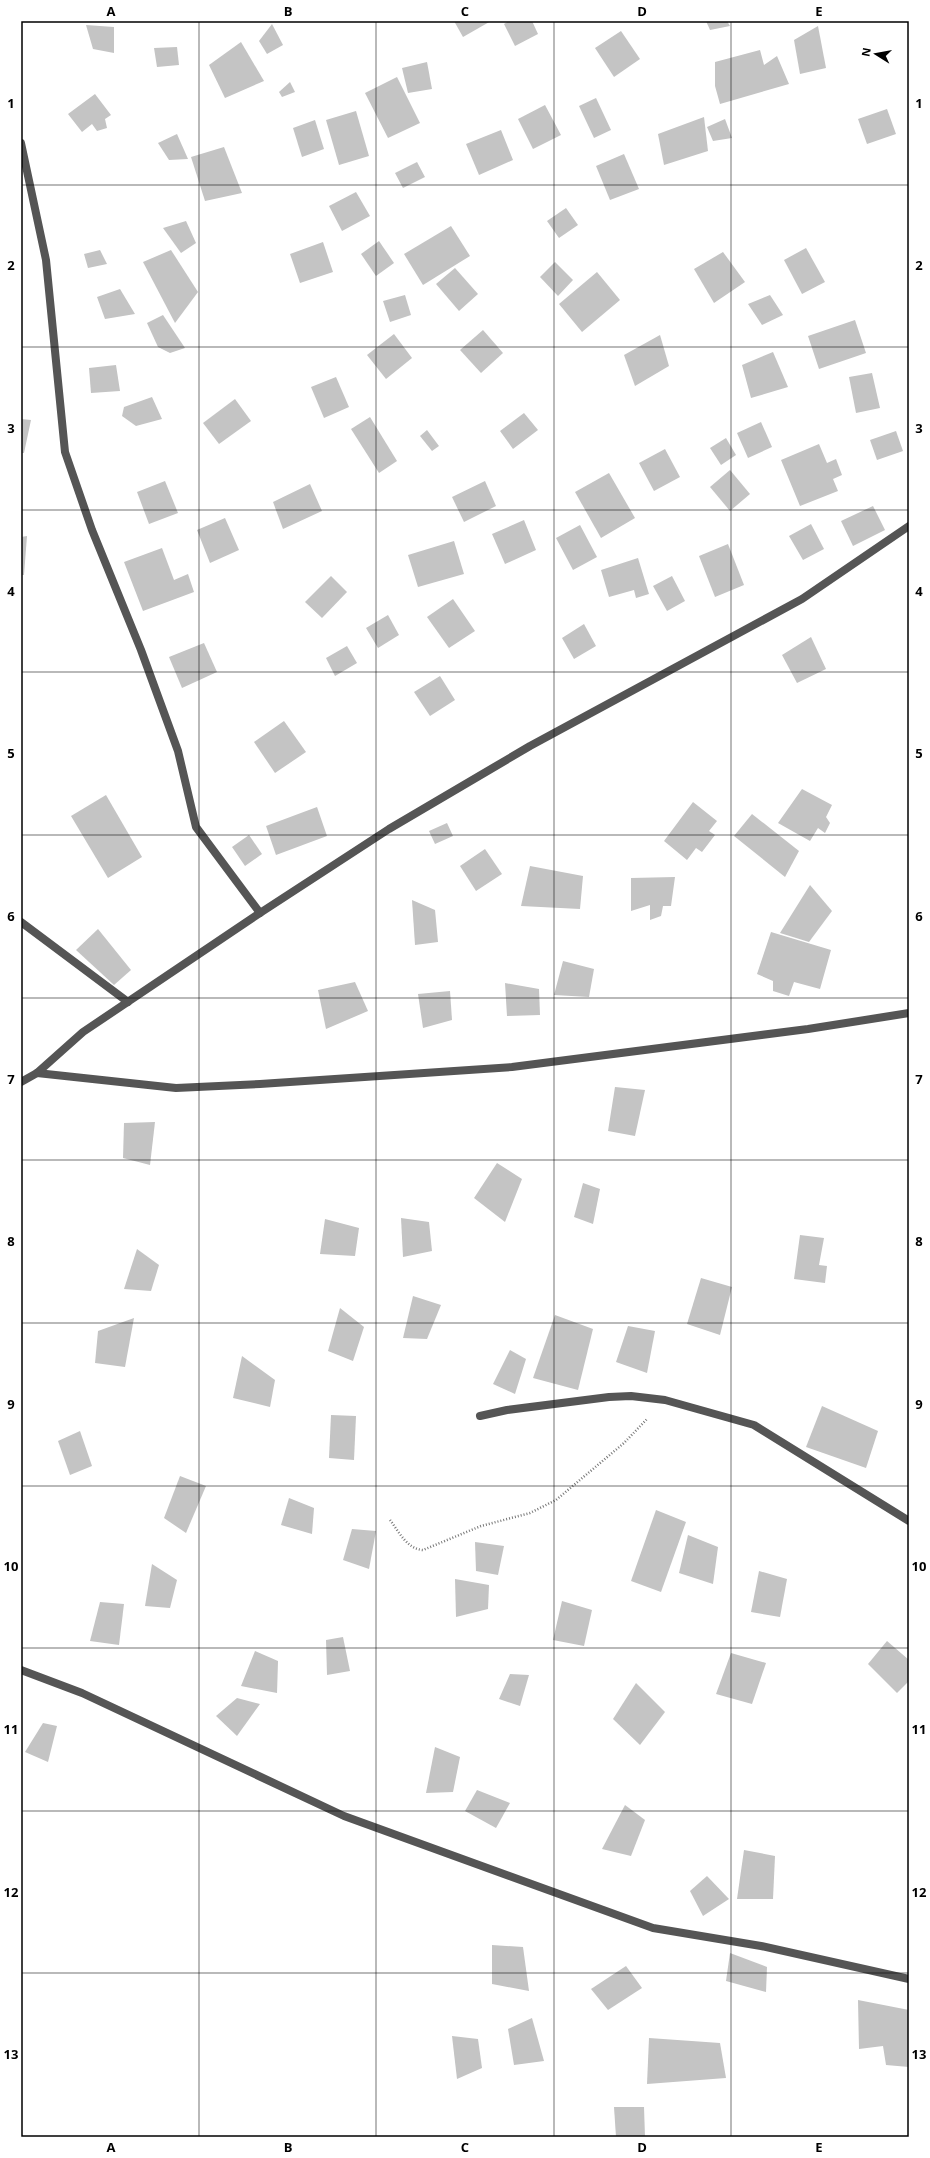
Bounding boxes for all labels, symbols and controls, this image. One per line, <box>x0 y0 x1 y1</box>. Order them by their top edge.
text: A <box>107 2 116 20</box>
text: B <box>284 2 293 20</box>
text: C <box>461 2 469 20</box>
text: D <box>637 2 647 20</box>
text: E <box>815 2 823 20</box>
north arrow <box>856 34 896 74</box>
text: N <box>857 46 874 58</box>
text: 1 <box>7 94 15 112</box>
text: 1 <box>915 94 923 112</box>
text: 2 <box>7 256 15 274</box>
text: 2 <box>915 256 923 274</box>
text: 3 <box>7 419 15 437</box>
text: 3 <box>915 419 923 437</box>
text: 4 <box>7 582 15 600</box>
text: 4 <box>915 582 923 600</box>
text: 5 <box>7 744 15 762</box>
text: 5 <box>915 744 923 762</box>
text: 6 <box>7 907 15 925</box>
text: 6 <box>915 907 923 925</box>
text: 7 <box>7 1070 15 1088</box>
text: 7 <box>915 1070 923 1088</box>
text: 8 <box>7 1232 15 1250</box>
text: 8 <box>915 1232 923 1250</box>
text: 9 <box>7 1395 15 1413</box>
text: 9 <box>915 1395 923 1413</box>
text: 10 <box>4 1557 18 1575</box>
text: 10 <box>912 1557 926 1575</box>
text: 11 <box>4 1720 18 1738</box>
text: 11 <box>912 1720 926 1738</box>
text: 12 <box>4 1883 19 1901</box>
text: 12 <box>912 1883 927 1901</box>
text: 13 <box>4 2045 18 2063</box>
text: 13 <box>912 2045 926 2063</box>
text: A <box>107 2138 116 2156</box>
text: B <box>284 2138 293 2156</box>
text: C <box>461 2138 469 2156</box>
text: D <box>637 2138 647 2156</box>
text: E <box>815 2138 823 2156</box>

